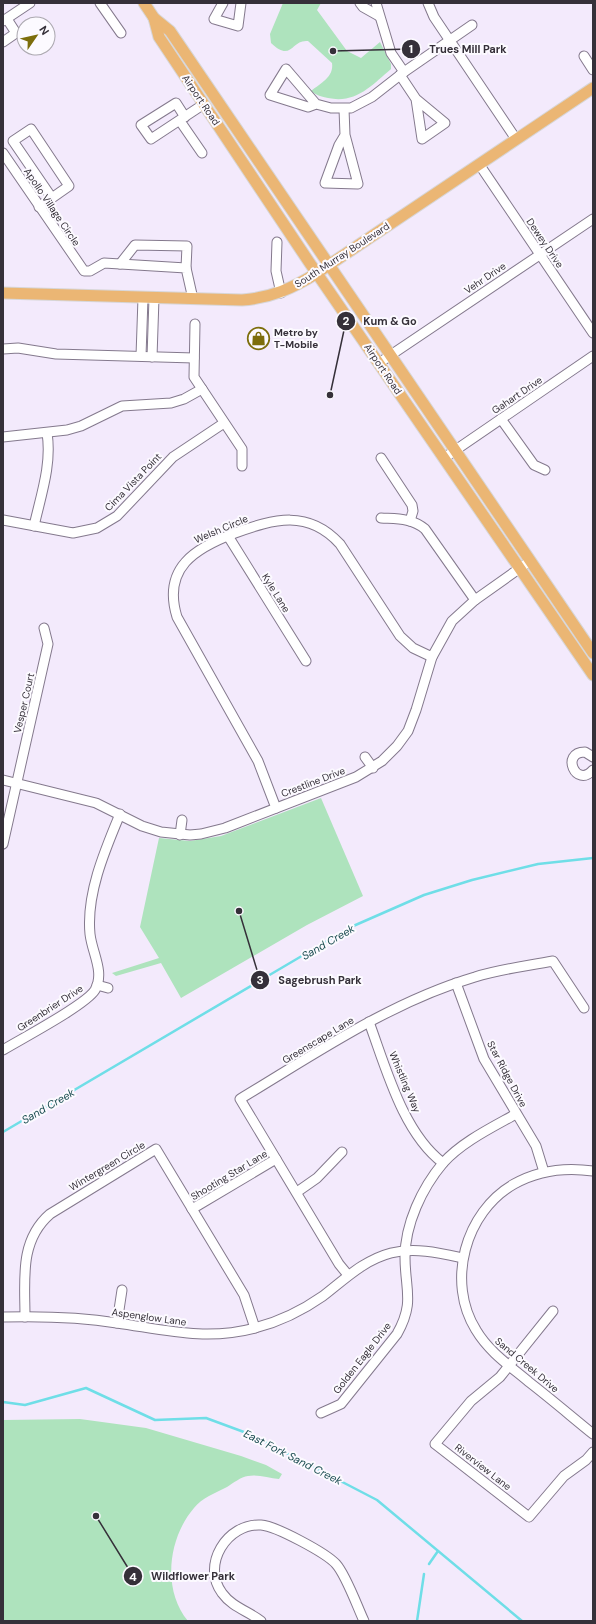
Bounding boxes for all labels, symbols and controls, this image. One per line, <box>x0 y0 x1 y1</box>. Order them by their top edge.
north arrow <box>16 16 56 56</box>
text: N <box>36 23 52 38</box>
callout: Trues Mill Park <box>401 38 515 61</box>
text: 1 <box>409 41 413 57</box>
text: Trues Mill Park <box>429 42 507 56</box>
street label: Airport Road <box>179 72 223 128</box>
street label: Apollo Village Circle <box>21 166 83 249</box>
street label: Dewey Drive <box>524 216 567 271</box>
street label: South Murray Boulevard <box>292 219 392 291</box>
street label: Vehr Drive <box>462 259 509 297</box>
callout: Kum & Go <box>336 310 425 333</box>
text: 2 <box>343 313 350 329</box>
text: Kum & Go <box>363 314 417 328</box>
shop icon: Metro by T-Mobile <box>246 325 272 351</box>
place label: Metro by T-Mobile <box>274 326 318 351</box>
street label: Airport Road <box>361 341 405 397</box>
street label: Gahart Drive <box>489 373 545 417</box>
street label: Cima Vista Point <box>102 450 164 514</box>
street label: Welsh Circle <box>192 512 250 546</box>
street label: Kyle Lane <box>259 571 293 615</box>
street label: Vesper Court <box>11 672 37 734</box>
street label: Crestline Drive <box>279 764 347 800</box>
water label: Sand Creek <box>299 921 357 963</box>
callout: Sagebrush Park <box>250 968 370 991</box>
text: 3 <box>256 972 264 988</box>
text: Sagebrush Park <box>278 973 362 987</box>
street label: Greenbrier Drive <box>14 982 86 1034</box>
street label: Greenscape Lane <box>280 1013 356 1066</box>
street label: Star Ridge Drive <box>484 1038 530 1110</box>
street label: Whistling Way <box>386 1049 424 1115</box>
water label: Sand Creek <box>19 1085 77 1127</box>
street label: Wintergreen Circle <box>67 1138 148 1194</box>
street label: Shooting Star Lane <box>188 1147 270 1203</box>
street label: Aspenglow Lane <box>111 1305 188 1329</box>
street label: Golden Eagle Drive <box>330 1319 394 1396</box>
street label: Sand Creek Drive <box>492 1335 562 1396</box>
water label: East Fork Sand Creek <box>242 1426 345 1488</box>
street label: Riverview Lane <box>452 1441 514 1493</box>
callout: Wildflower Park <box>123 1565 243 1588</box>
text: 4 <box>129 1569 137 1585</box>
text: Wildflower Park <box>151 1569 236 1583</box>

